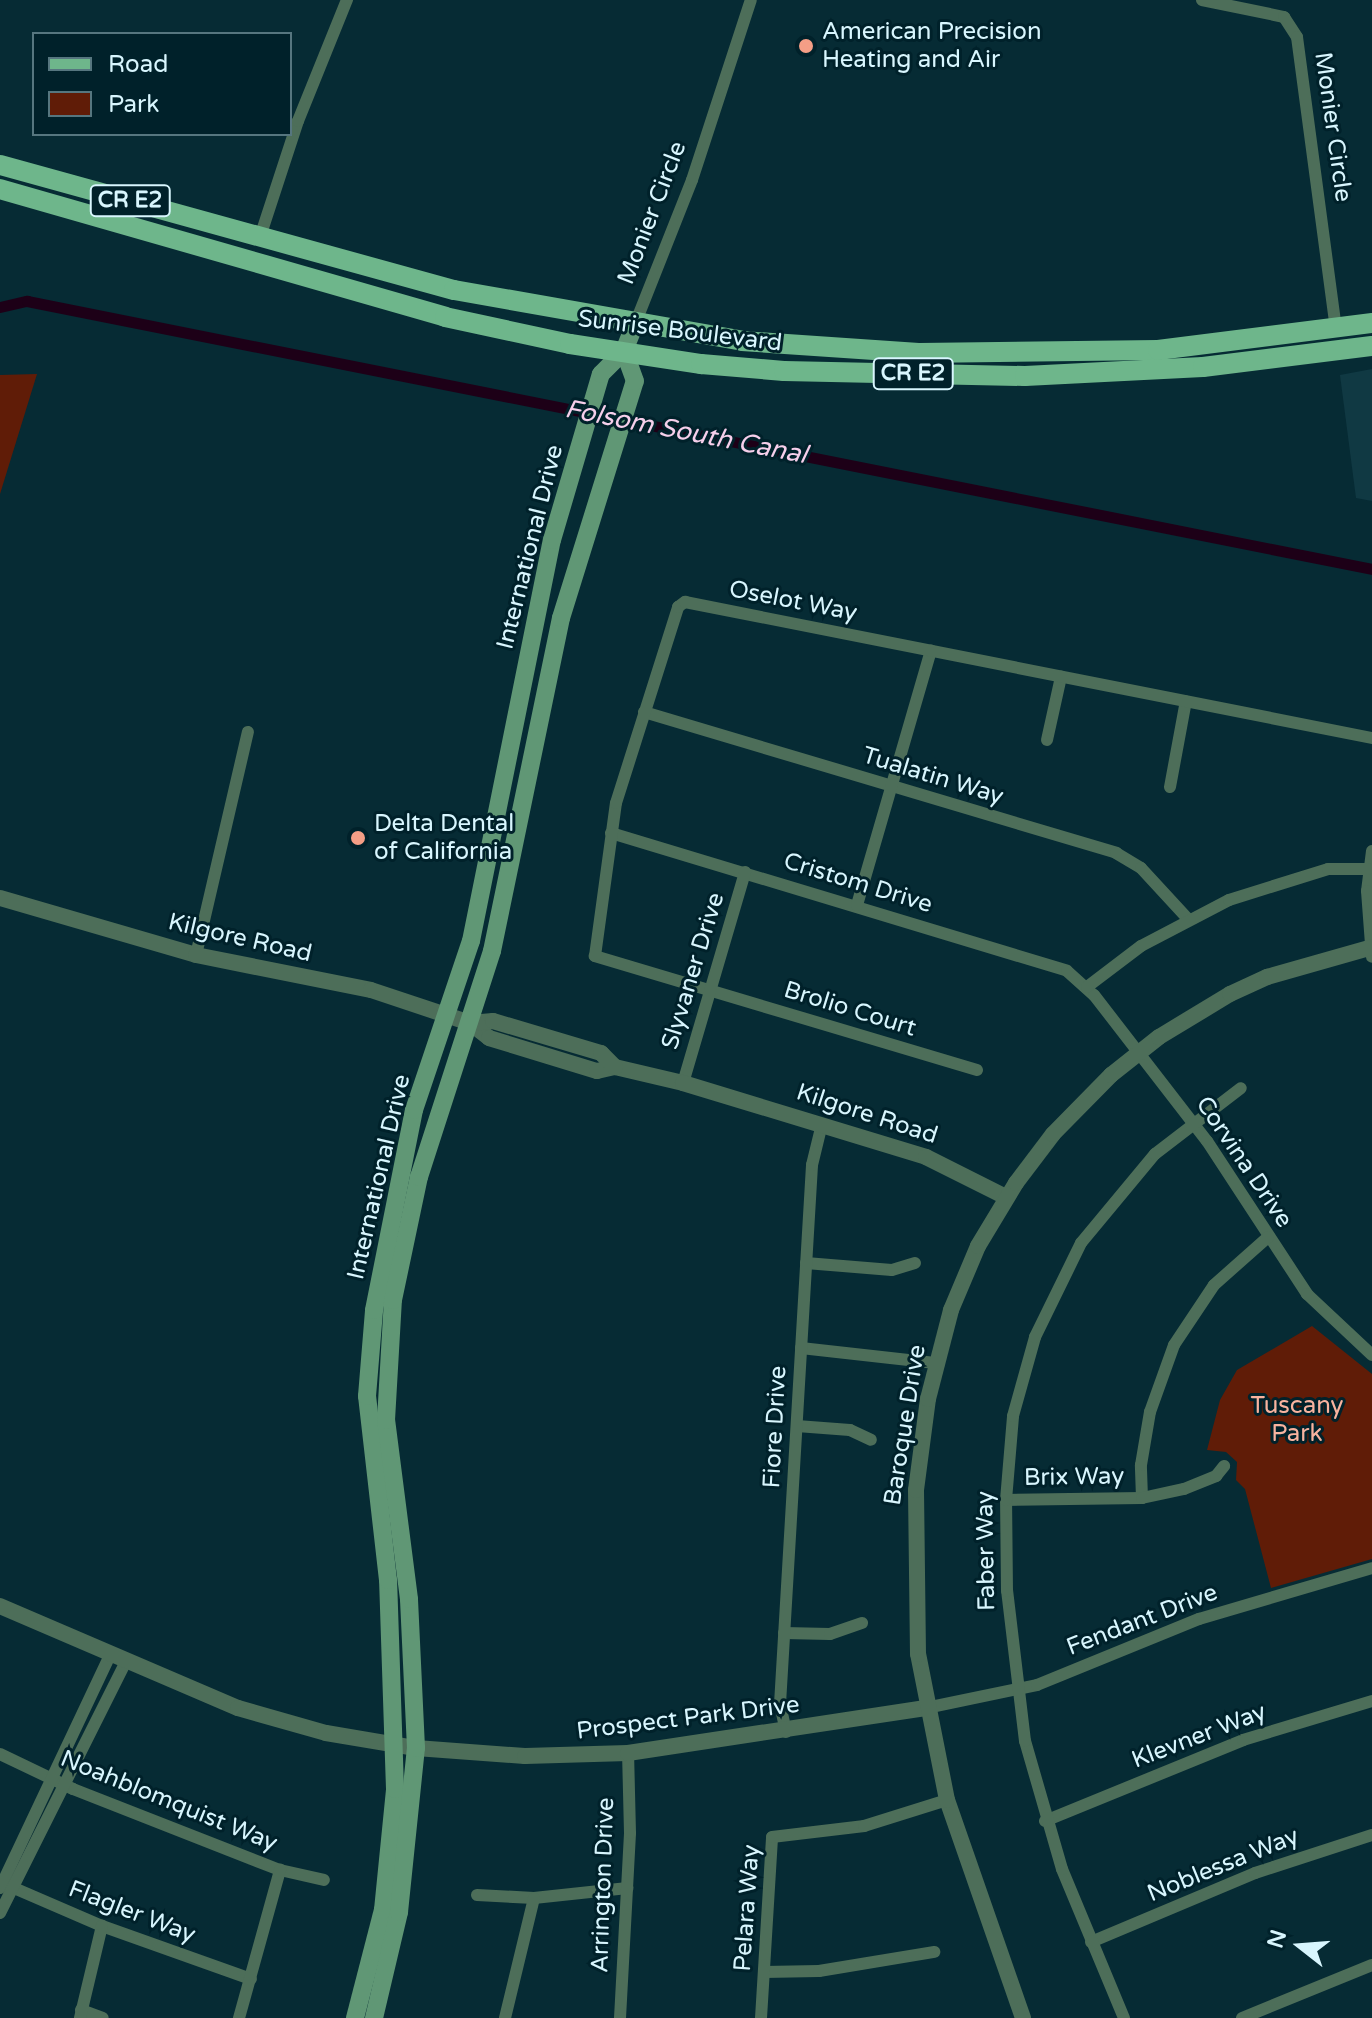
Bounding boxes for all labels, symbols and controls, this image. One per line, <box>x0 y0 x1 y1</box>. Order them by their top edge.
place label: American Precision Heating and Air <box>822 18 1042 74</box>
legend <box>32 32 292 136</box>
marker: American Precision Heating and Air <box>797 37 815 55</box>
text: Road <box>108 50 168 79</box>
street label: Monier Circle <box>1308 50 1358 204</box>
text: Park <box>108 90 159 119</box>
street label: Monier Circle <box>612 137 692 289</box>
road number: CR E2 <box>88 183 172 219</box>
street label: Sunrise Boulevard <box>576 304 784 358</box>
road number: CR E2 <box>871 356 955 392</box>
water label: Folsom South Canal <box>562 393 810 471</box>
street label: International Drive <box>491 442 569 652</box>
street label: Oselot Way <box>727 574 859 628</box>
street label: Tualatin Way <box>859 741 1007 811</box>
place label: Delta Dental of California <box>374 810 514 866</box>
marker: Delta Dental of California <box>349 829 367 847</box>
street label: Cristom Drive <box>780 847 936 919</box>
street label: Slyvaner Drive <box>656 889 730 1053</box>
street label: Kilgore Road <box>165 907 315 969</box>
street label: Brolio Court <box>781 975 919 1043</box>
street label: International Drive <box>341 1072 417 1282</box>
street label: Kilgore Road <box>793 1078 941 1150</box>
street label: Corvina Drive <box>1189 1091 1299 1233</box>
street label: Baroque Drive <box>878 1343 932 1507</box>
street label: Fiore Drive <box>757 1365 793 1489</box>
park label: Tuscany Park <box>1251 1392 1343 1448</box>
street label: Brix Way <box>1024 1462 1124 1492</box>
street label: Faber Way <box>971 1491 1001 1611</box>
street label: Fendant Drive <box>1062 1578 1222 1662</box>
street label: Prospect Park Drive <box>575 1690 801 1746</box>
street label: Klevner Way <box>1128 1697 1270 1775</box>
street label: Noahblomquist Way <box>56 1744 282 1858</box>
street label: Arrington Drive <box>586 1797 620 1973</box>
street label: Noblessa Way <box>1143 1822 1303 1908</box>
street label: Pelara Way <box>728 1844 766 1972</box>
street label: Flagler Way <box>65 1875 199 1949</box>
north arrow <box>1260 1906 1340 1986</box>
text: N <box>1262 1927 1292 1951</box>

